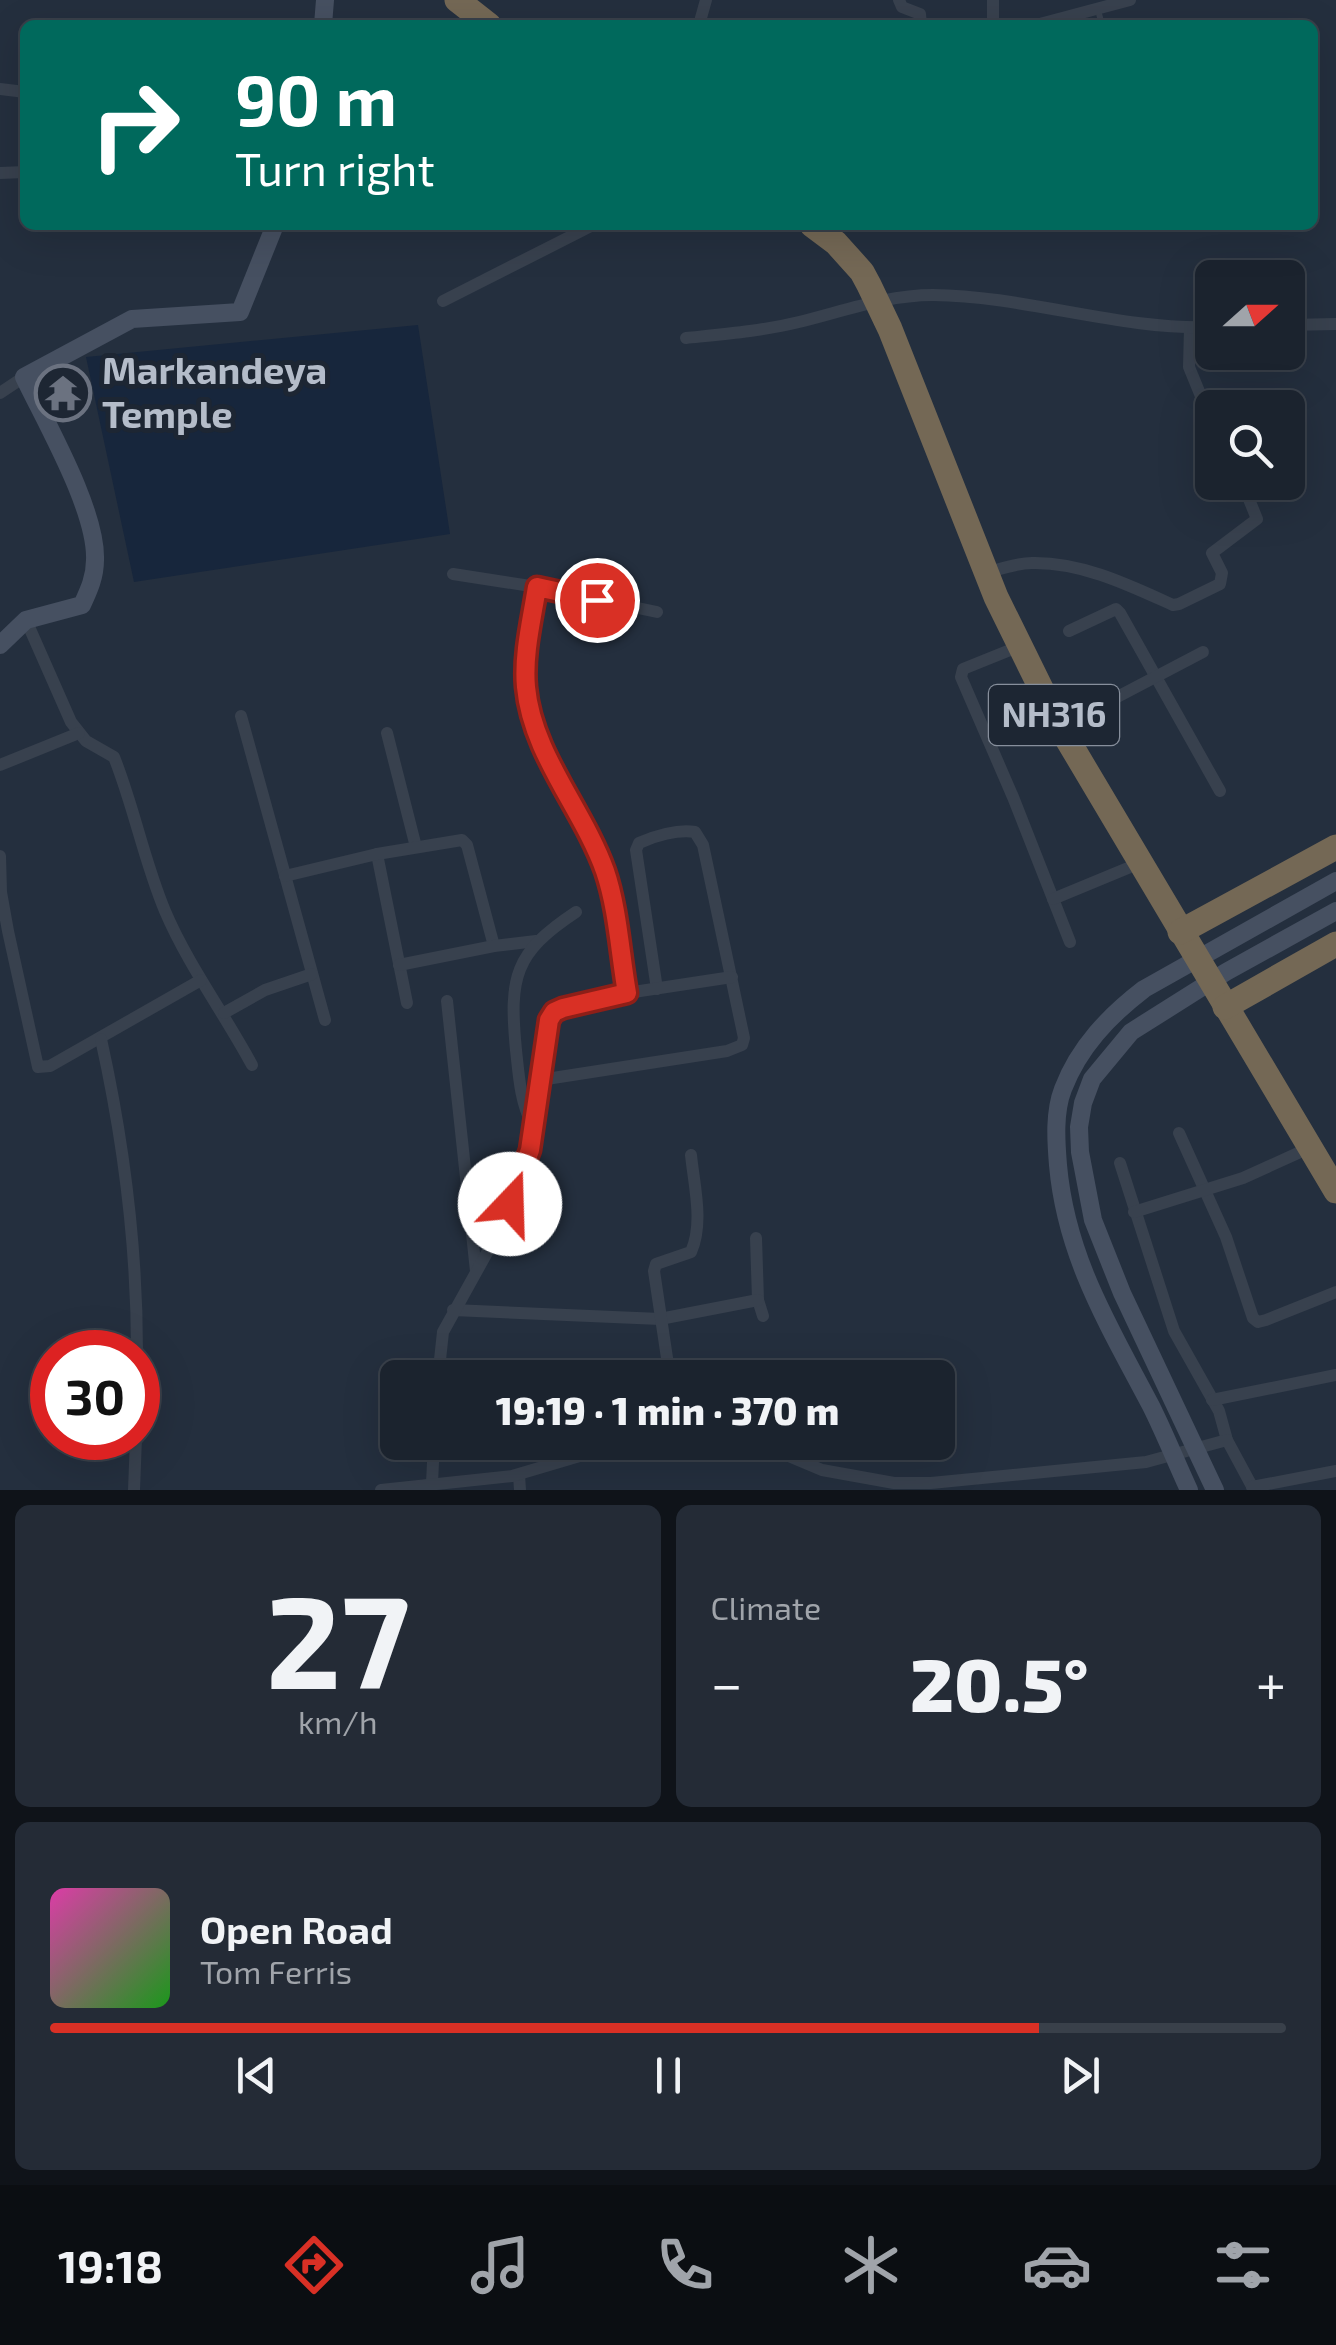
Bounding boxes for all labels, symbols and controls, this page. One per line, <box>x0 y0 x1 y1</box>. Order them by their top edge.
text: 90 m <box>235 56 397 140</box>
icon: right <box>70 60 200 190</box>
text: Turn right <box>235 141 435 195</box>
north arrow <box>1195 260 1305 370</box>
map controls <box>1195 260 1305 500</box>
place label: Markandeya Temple <box>102 346 327 436</box>
temple icon: Markandeya Temple <box>33 363 93 423</box>
button: search <box>1195 390 1305 500</box>
pin <box>555 558 640 643</box>
icon: arrive <box>570 573 625 628</box>
road number: NH316 <box>989 685 1119 745</box>
position arrow <box>458 1152 562 1256</box>
speed limit sign: 30 <box>30 1330 160 1460</box>
text: 19:19 · 1 min · 370 m <box>496 1387 839 1433</box>
text: 27 <box>266 1559 410 1715</box>
text: Climate <box>711 1588 821 1626</box>
text: 20.5° <box>910 1637 1089 1727</box>
text: − <box>711 1649 743 1715</box>
text: + <box>1256 1649 1286 1715</box>
text: km/h <box>298 1702 377 1740</box>
text: Open Road <box>200 1906 393 1952</box>
text: Tom Ferris <box>200 1952 352 1990</box>
icon: previous <box>229 2048 284 2103</box>
icon: pause <box>641 2048 696 2103</box>
icon: next <box>1053 2048 1108 2103</box>
icon: directions <box>279 2230 349 2300</box>
icon: music <box>465 2230 535 2300</box>
icon: phone <box>650 2230 720 2300</box>
icon: climate <box>836 2230 906 2300</box>
icon: car <box>1022 2230 1092 2300</box>
icon: filters <box>1208 2230 1278 2300</box>
text: 19:18 <box>58 2238 163 2292</box>

